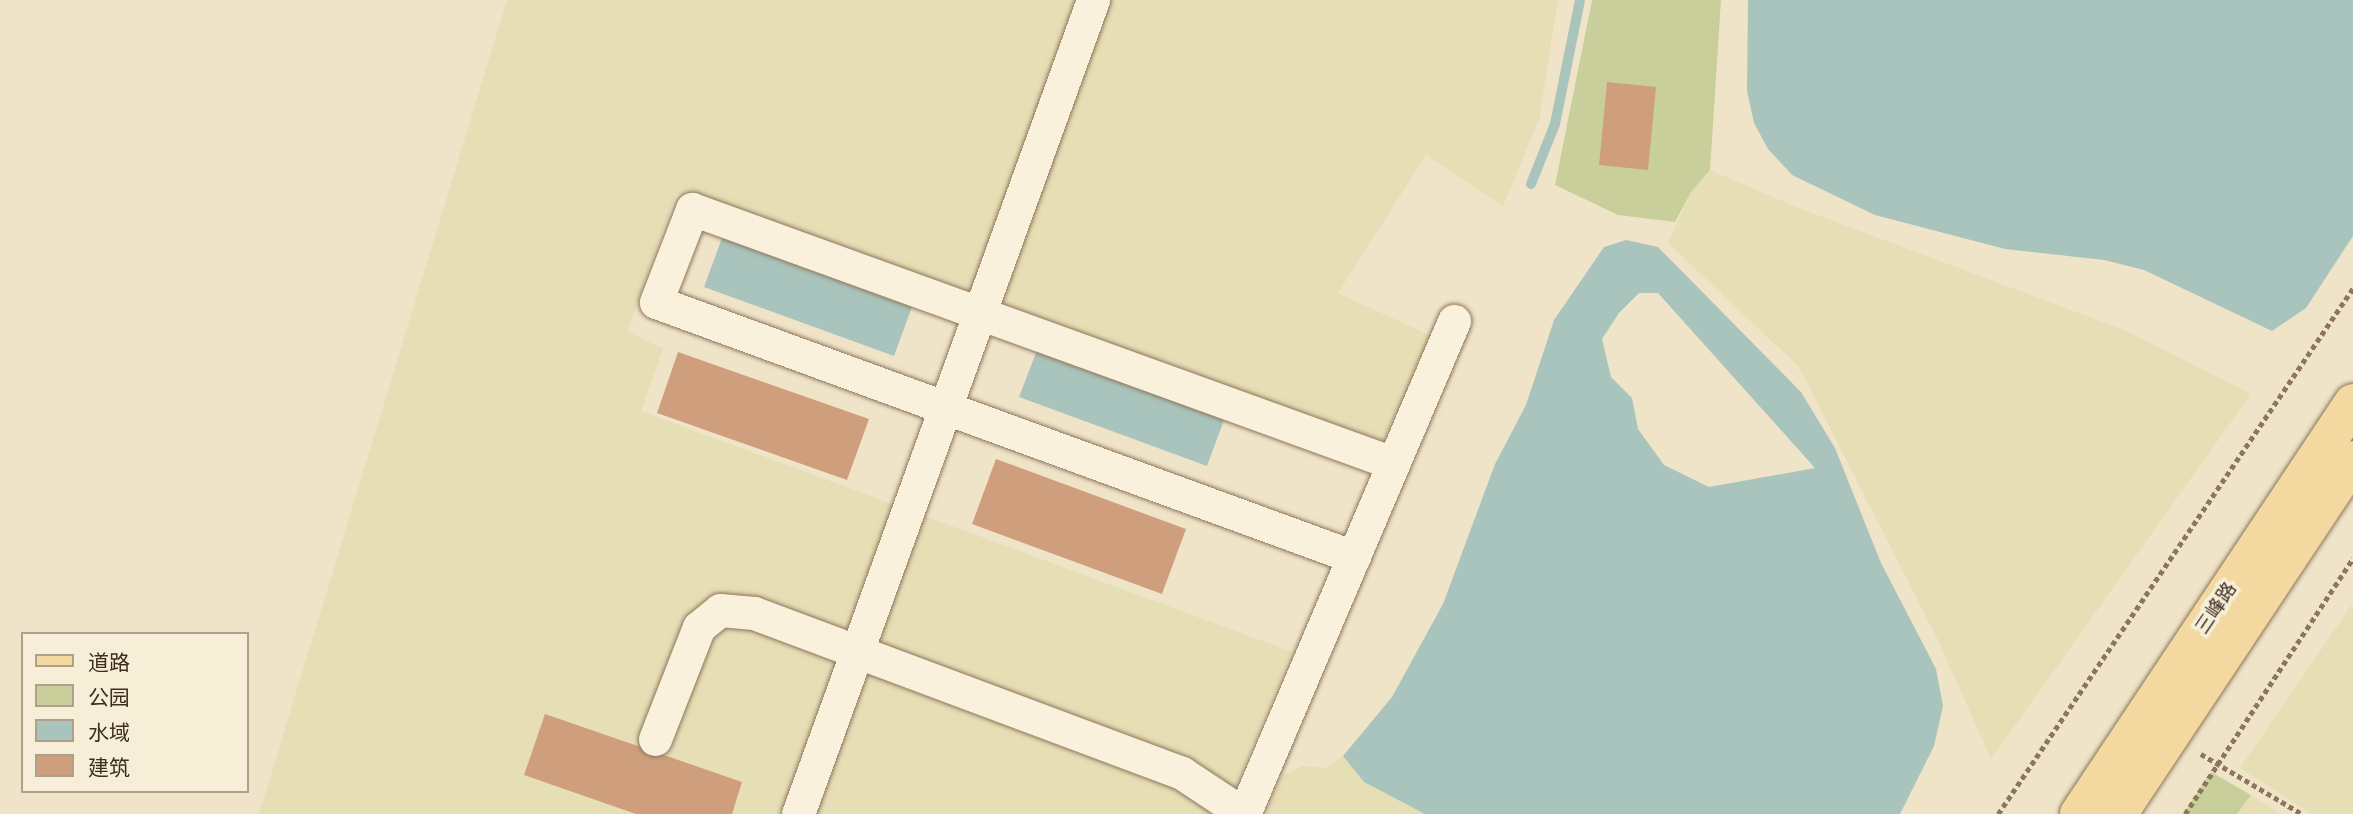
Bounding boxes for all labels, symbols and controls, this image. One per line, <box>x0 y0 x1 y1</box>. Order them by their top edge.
street label: 三峰路 <box>2191 578 2241 638</box>
legend <box>21 632 248 793</box>
text: 道路 <box>88 650 130 676</box>
text: 公园 <box>88 685 130 711</box>
text: 水域 <box>88 720 130 746</box>
text: 建筑 <box>88 755 130 781</box>

